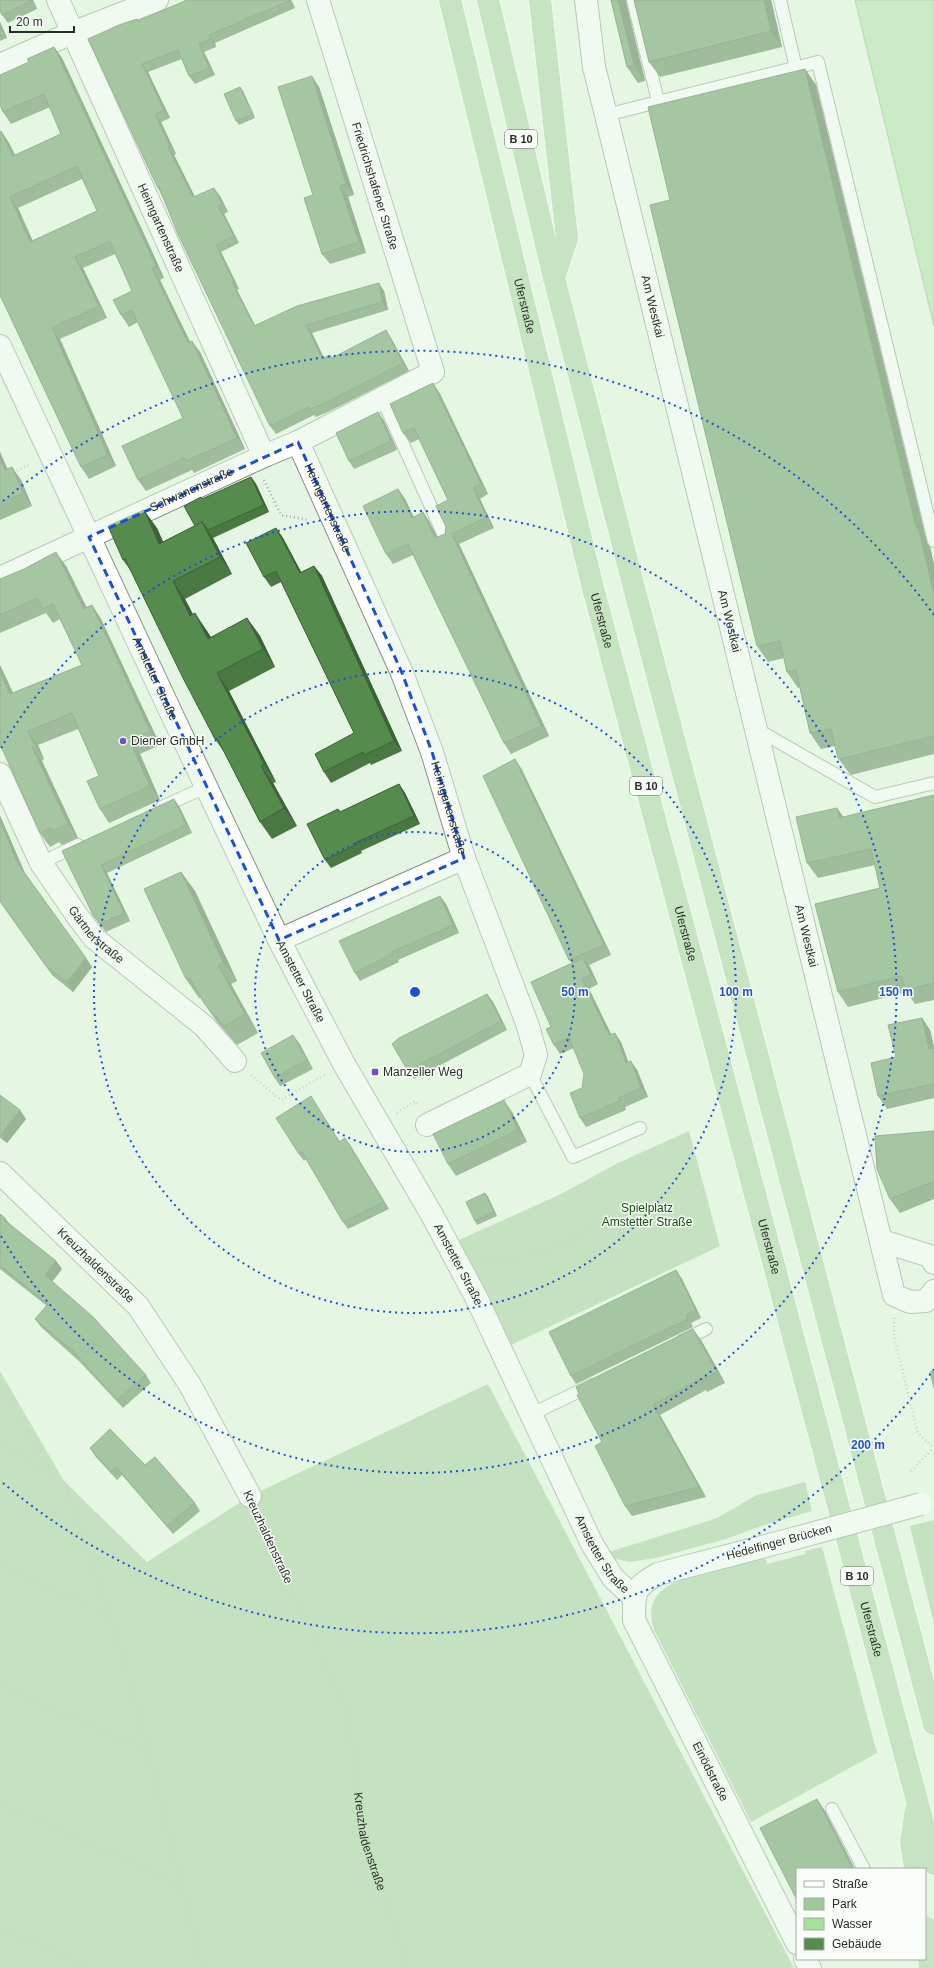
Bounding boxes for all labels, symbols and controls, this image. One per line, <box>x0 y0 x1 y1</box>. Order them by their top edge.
scale bar <box>10 8 74 34</box>
text: 20 m <box>16 15 43 29</box>
street label: Friedrichshafener Straße <box>349 120 401 252</box>
road number: B 10 <box>505 130 537 148</box>
street label: Heimgartenstraße <box>135 181 187 275</box>
street label: Am Westkai <box>638 274 667 339</box>
street label: Uferstraße <box>511 277 538 336</box>
street label: Heimgartenstraße <box>301 461 354 555</box>
street label: Schwanenstraße <box>148 464 236 515</box>
street label: Am Westkai <box>715 589 744 654</box>
street label: Uferstraße <box>588 591 616 650</box>
street label: Amstetter Straße <box>130 634 181 723</box>
place label: Diener GmbH <box>131 734 204 748</box>
marker: Diener GmbH <box>118 736 128 746</box>
street label: Heimgartenstraße <box>428 760 470 856</box>
road number: B 10 <box>630 777 662 795</box>
street label: Gärtnerstraße <box>66 903 127 966</box>
street label: Am Westkai <box>792 903 821 969</box>
street label: Uferstraße <box>671 905 700 963</box>
street label: Amstetter Straße <box>273 938 328 1025</box>
centre of rings <box>408 985 422 999</box>
text: 50 m <box>561 985 589 999</box>
text: 100 m <box>719 985 753 999</box>
text: 150 m <box>879 985 913 999</box>
place label: Manzeller Weg <box>383 1065 463 1079</box>
marker: Manzeller Weg <box>370 1067 380 1077</box>
park label: Spielplatz Amstetter Straße <box>602 1201 693 1229</box>
street label: Uferstraße <box>755 1218 783 1276</box>
street label: Amstetter Straße <box>431 1221 486 1308</box>
street label: Kreuzhaldenstraße <box>54 1225 137 1306</box>
text: 200 m <box>851 1438 885 1452</box>
street label: Kreuzhaldenstraße <box>240 1488 296 1586</box>
street label: Amstetter Straße <box>572 1513 632 1596</box>
street label: Hedelfinger Brücken <box>725 1521 833 1563</box>
road number: B 10 <box>841 1567 873 1585</box>
street label: Uferstraße <box>857 1600 885 1659</box>
street label: Einödstraße <box>690 1739 731 1804</box>
street label: Kreuzhaldenstraße <box>351 1791 389 1893</box>
legend <box>796 1868 926 1960</box>
text: Straße <box>832 1877 868 1891</box>
text: Park <box>832 1897 858 1911</box>
text: Wasser <box>832 1917 872 1931</box>
text: Gebäude <box>832 1937 882 1951</box>

